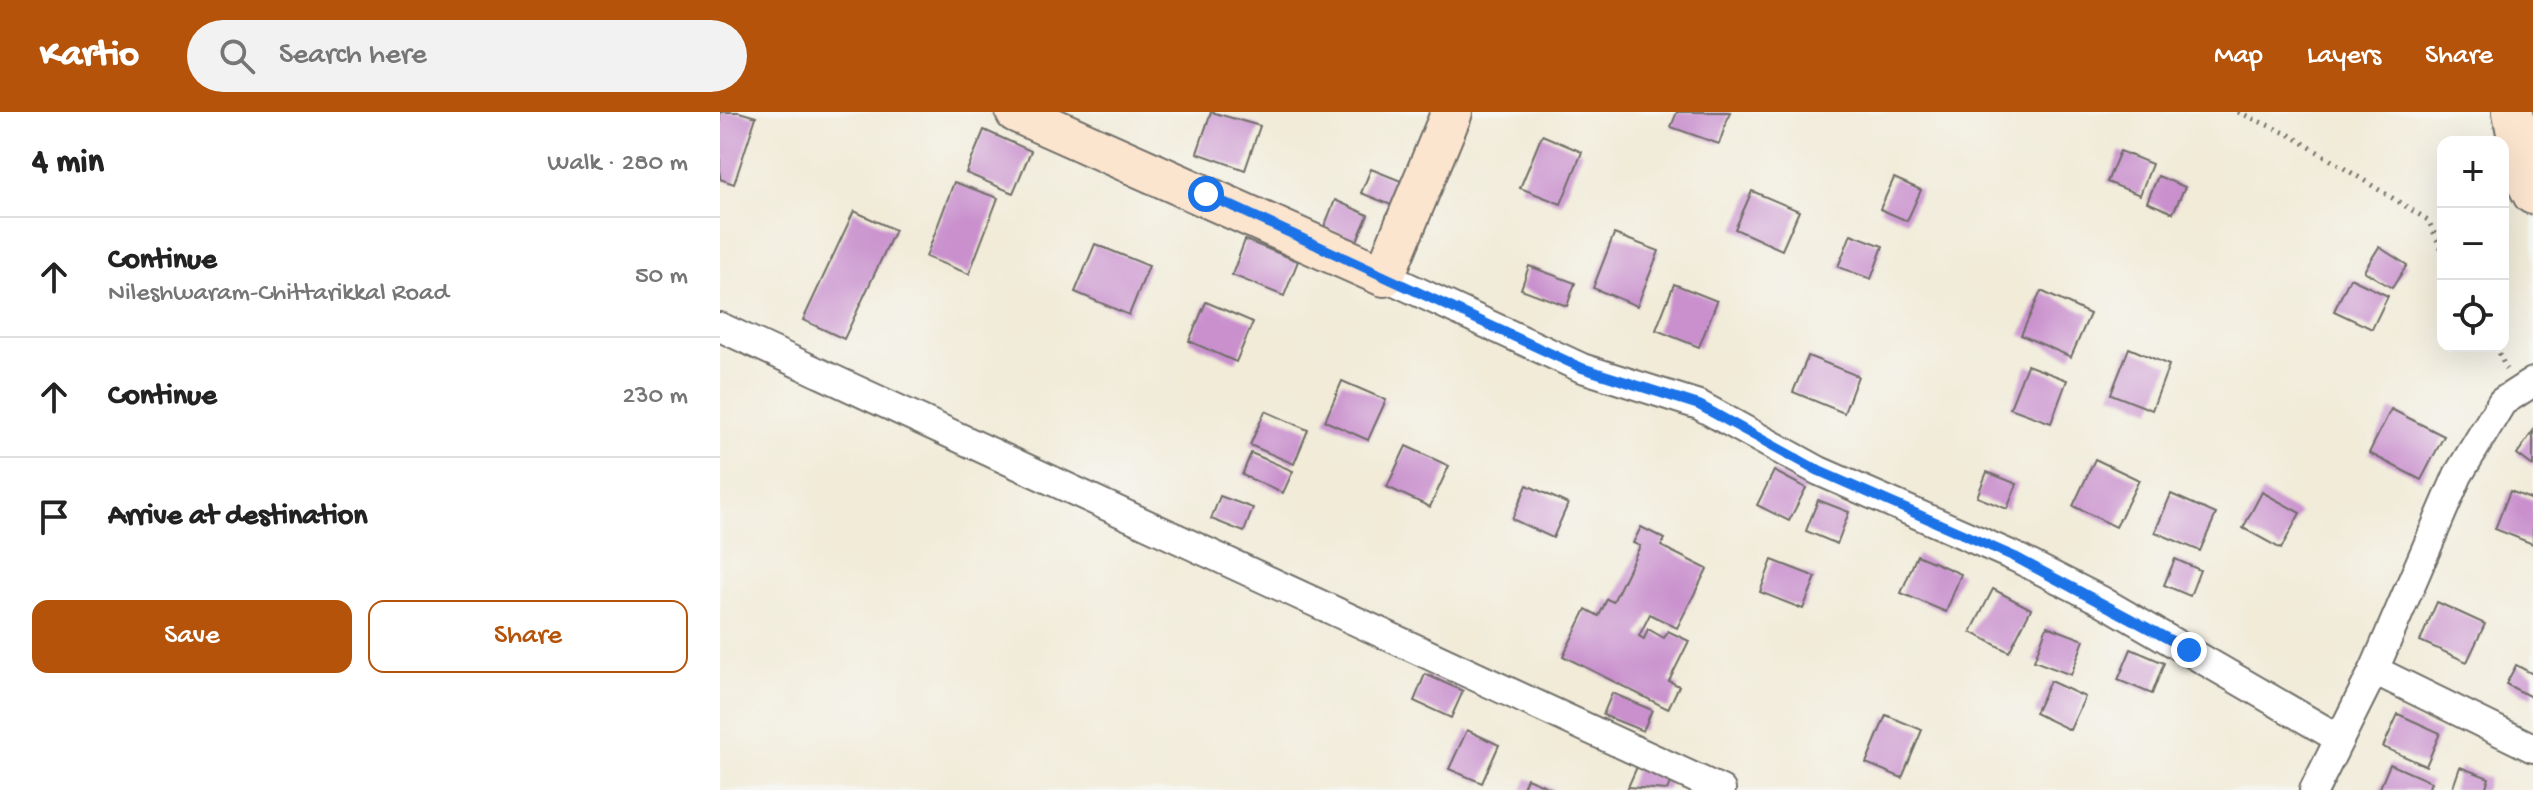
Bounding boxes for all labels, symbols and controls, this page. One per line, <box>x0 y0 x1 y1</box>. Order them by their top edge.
search box <box>187 20 747 92</box>
text: Kartio <box>40 34 139 78</box>
icon: search <box>215 34 259 78</box>
text: Search here <box>279 39 427 74</box>
text: Map <box>2214 40 2263 73</box>
text: Layers <box>2307 40 2381 73</box>
text: Share <box>2425 40 2493 73</box>
map controls <box>2437 136 2509 352</box>
button: + <box>2437 136 2509 208</box>
text: 4 min <box>32 144 104 184</box>
text: Walk · 280 m <box>547 149 688 180</box>
route start <box>1188 176 1224 212</box>
button: − <box>2437 208 2509 280</box>
text: Continue <box>108 244 217 279</box>
icon: ahead <box>32 255 76 299</box>
text: 50 m <box>635 262 688 293</box>
text: Nileshwaram-Chittarikkal Road <box>108 279 449 310</box>
button: locate <box>2437 280 2509 352</box>
icon: ahead <box>32 375 76 419</box>
text: Continue <box>108 380 217 415</box>
text: 230 m <box>622 382 688 413</box>
icon: arrive <box>32 495 76 539</box>
text: Arrive at destination <box>108 500 368 535</box>
button: Save <box>32 600 352 673</box>
button: Share <box>368 600 688 673</box>
route end <box>2171 632 2207 668</box>

